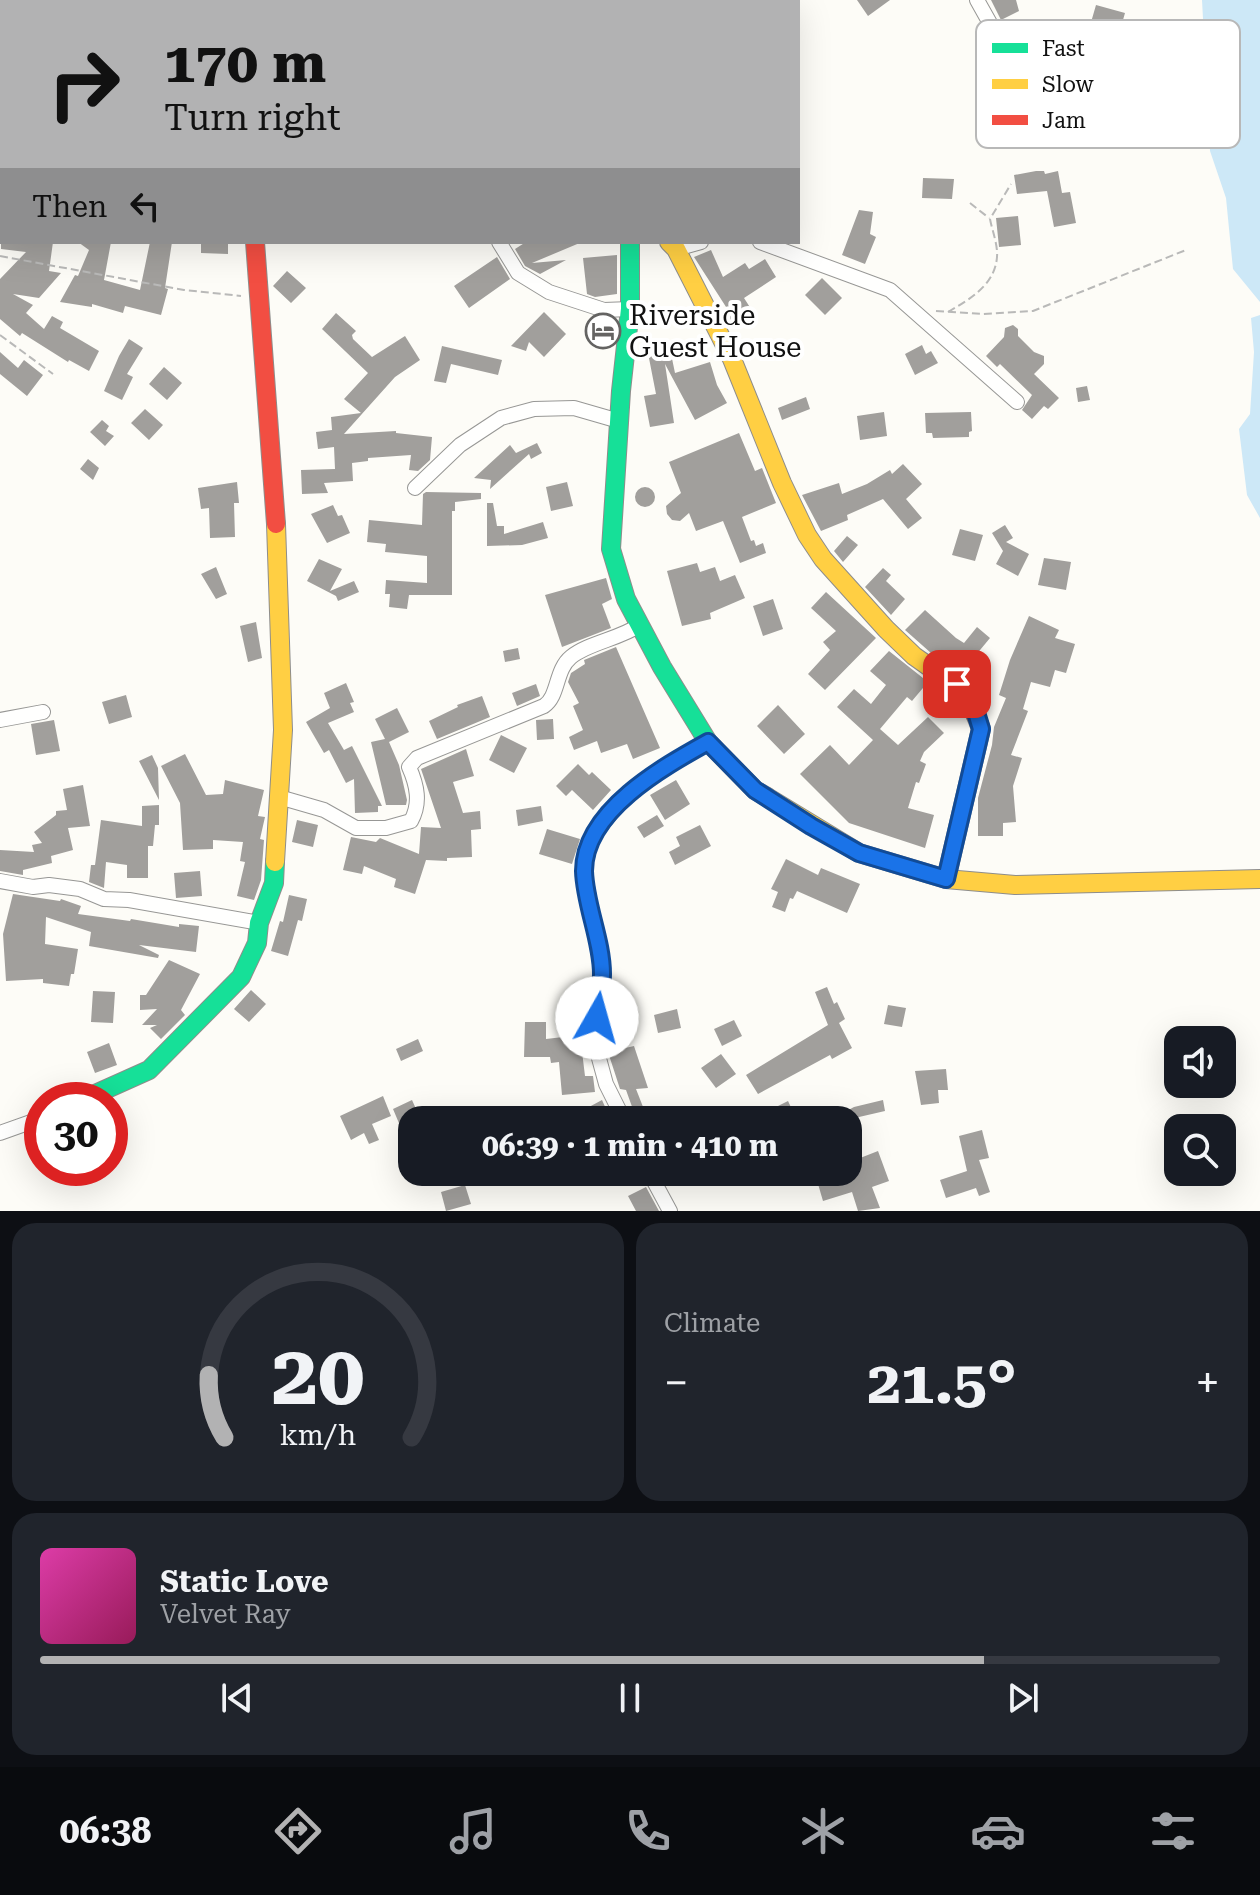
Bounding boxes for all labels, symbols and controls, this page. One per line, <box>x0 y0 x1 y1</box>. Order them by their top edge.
legend <box>976 20 1240 148</box>
text: 170 m <box>164 30 326 96</box>
icon: right <box>32 32 136 136</box>
text: Fast <box>1042 36 1085 61</box>
text: Slow <box>1042 72 1095 97</box>
text: Turn right <box>164 97 341 139</box>
text: Jam <box>1042 108 1086 133</box>
icon: left <box>123 184 167 228</box>
text: Then <box>32 189 107 224</box>
place label: Riverside Guest House <box>629 299 801 364</box>
hotel icon: Riverside Guest House <box>584 312 622 350</box>
pin <box>923 650 991 718</box>
icon: arrive <box>935 662 979 706</box>
position arrow <box>555 976 639 1060</box>
map controls <box>1164 1026 1236 1186</box>
button: sound <box>1164 1026 1236 1098</box>
speed limit sign: 30 <box>24 1082 128 1186</box>
button: search <box>1164 1114 1236 1186</box>
text: 06:39 · 1 min · 410 m <box>482 1128 778 1163</box>
text: Climate <box>664 1308 760 1338</box>
text: 20 <box>271 1327 365 1424</box>
text: 21.5° <box>867 1347 1017 1418</box>
text: − <box>664 1357 689 1409</box>
text: + <box>1195 1357 1220 1409</box>
text: km/h <box>280 1418 356 1452</box>
text: Static Love <box>160 1564 329 1599</box>
text: Velvet Ray <box>160 1599 291 1629</box>
icon: previous <box>215 1676 259 1720</box>
icon: pause <box>608 1676 652 1720</box>
icon: next <box>1001 1676 1045 1720</box>
icon: directions <box>270 1803 326 1859</box>
icon: music <box>445 1803 501 1859</box>
icon: phone <box>620 1803 676 1859</box>
icon: climate <box>795 1803 851 1859</box>
icon: car <box>970 1803 1026 1859</box>
icon: filters <box>1145 1803 1201 1859</box>
text: 06:38 <box>59 1810 151 1852</box>

